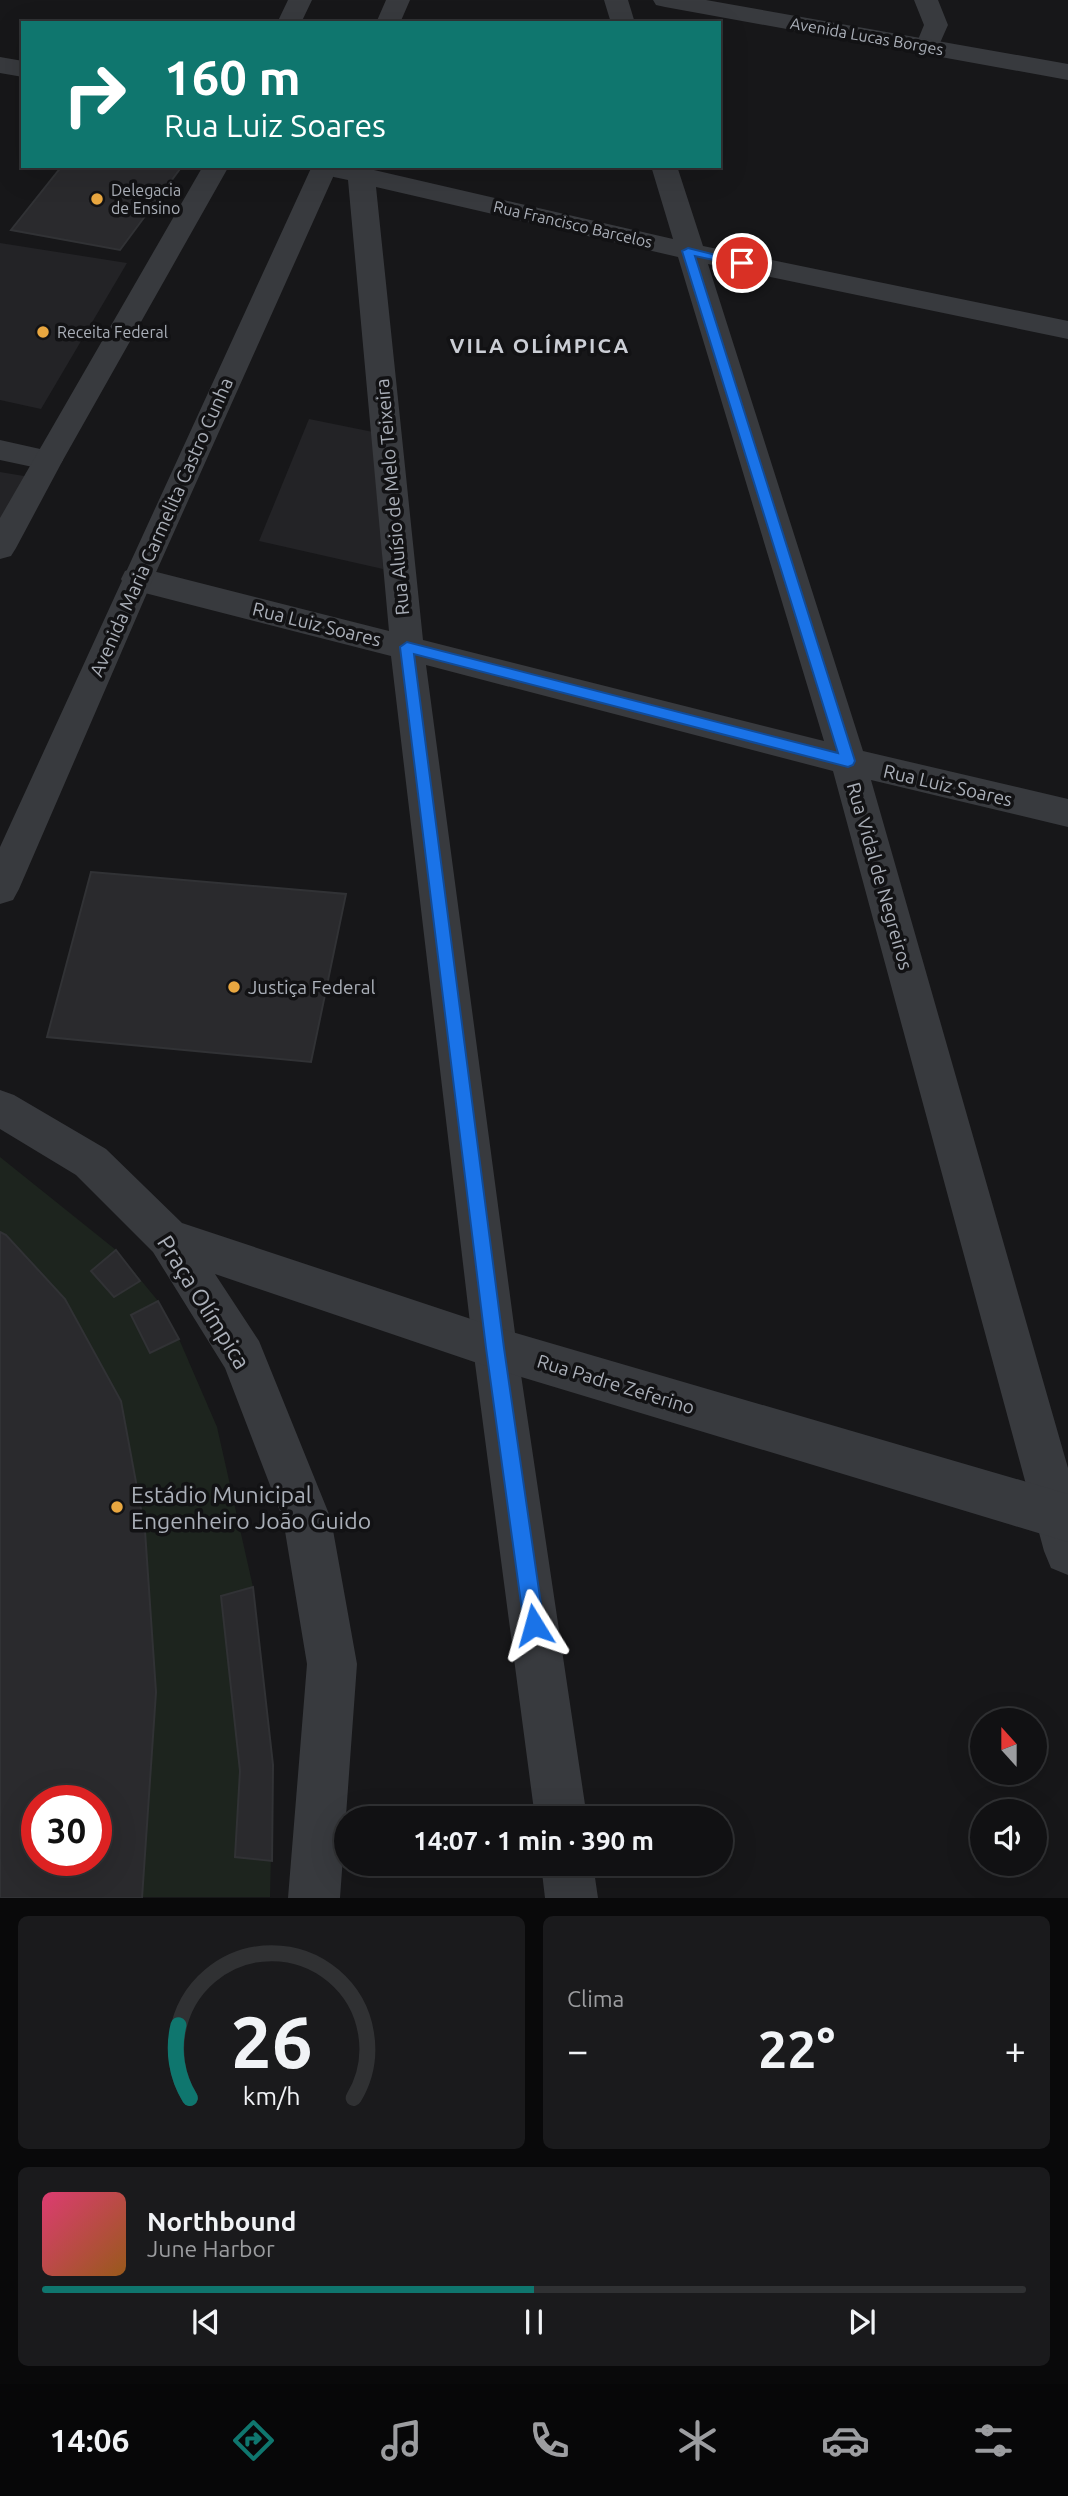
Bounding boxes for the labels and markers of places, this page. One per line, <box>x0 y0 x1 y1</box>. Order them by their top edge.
place label: Delegacia de Ensino <box>111 181 181 217</box>
marker: Delegacia de Ensino <box>89 191 105 207</box>
pin <box>712 233 772 293</box>
place label: Receita Federal <box>57 323 168 341</box>
marker: Receita Federal <box>35 324 51 340</box>
place label: Justiça Federal <box>248 976 375 998</box>
marker: Justiça Federal <box>226 979 242 995</box>
place label: Estádio Municipal Engenheiro João Guido <box>131 1482 371 1533</box>
marker: Estádio Municipal Engenheiro João Guido <box>109 1499 125 1515</box>

